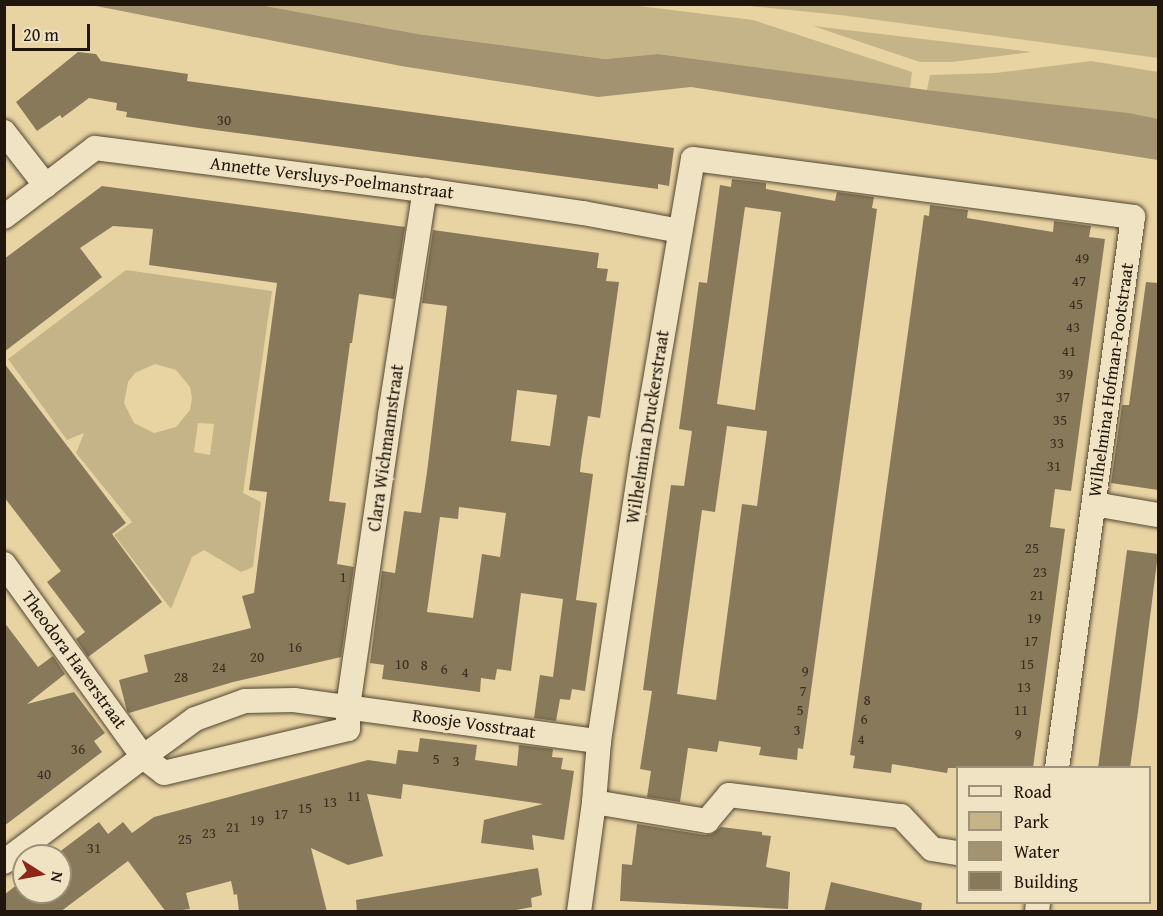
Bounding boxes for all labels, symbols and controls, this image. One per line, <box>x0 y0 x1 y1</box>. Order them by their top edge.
scale bar <box>15 12 93 50</box>
text: 20 m <box>23 21 59 48</box>
house number: 30 <box>217 111 231 129</box>
street label: Annette Versluys-Poelmanstraat <box>209 152 455 204</box>
house number: 49 <box>1075 249 1089 267</box>
street label: Wilhelmina Hofman-Pootstraat <box>1084 262 1138 498</box>
house number: 47 <box>1072 272 1086 290</box>
house number: 45 <box>1069 295 1083 313</box>
house number: 43 <box>1066 318 1080 336</box>
street label: Wilhelmina Druckerstraat <box>622 329 674 525</box>
house number: 41 <box>1062 342 1076 360</box>
street label: Clara Wichmannstraat <box>364 363 408 533</box>
house number: 39 <box>1059 365 1073 383</box>
house number: 37 <box>1056 388 1070 406</box>
house number: 35 <box>1053 411 1067 429</box>
house number: 33 <box>1050 434 1064 452</box>
house number: 31 <box>1047 457 1061 475</box>
house number: 25 <box>1025 539 1039 557</box>
house number: 23 <box>1033 563 1047 581</box>
house number: 1 <box>339 568 347 586</box>
house number: 21 <box>1030 586 1044 604</box>
street label: Theodora Haverstraat <box>17 587 131 733</box>
house number: 19 <box>1027 609 1041 627</box>
house number: 17 <box>1024 632 1038 650</box>
house number: 16 <box>288 638 302 656</box>
house number: 20 <box>250 648 264 666</box>
house number: 10 <box>395 655 409 673</box>
house number: 15 <box>1020 655 1034 673</box>
house number: 8 <box>420 656 428 674</box>
house number: 24 <box>212 658 226 676</box>
house number: 6 <box>440 660 448 678</box>
house number: 9 <box>801 662 809 680</box>
house number: 4 <box>461 663 469 681</box>
house number: 28 <box>174 668 188 686</box>
house number: 13 <box>1017 678 1031 696</box>
house number: 7 <box>799 682 807 700</box>
house number: 8 <box>863 691 871 709</box>
house number: 5 <box>796 701 804 719</box>
house number: 11 <box>1014 701 1028 719</box>
street label: Roosje Vosstraat <box>411 705 537 743</box>
house number: 6 <box>860 710 868 728</box>
house number: 3 <box>793 721 801 739</box>
house number: 9 <box>1014 725 1022 743</box>
house number: 4 <box>857 730 865 748</box>
house number: 36 <box>71 740 85 758</box>
house number: 5 <box>432 750 440 768</box>
house number: 3 <box>452 752 460 770</box>
house number: 40 <box>37 765 51 783</box>
legend <box>956 766 1151 904</box>
text: Road <box>1014 778 1052 805</box>
house number: 11 <box>347 787 361 805</box>
house number: 13 <box>323 793 337 811</box>
house number: 15 <box>298 799 312 817</box>
house number: 17 <box>274 805 288 823</box>
text: Park <box>1014 808 1049 835</box>
house number: 19 <box>250 811 264 829</box>
house number: 21 <box>226 818 240 836</box>
house number: 23 <box>202 824 216 842</box>
house number: 25 <box>178 830 192 848</box>
text: Water <box>1014 838 1059 865</box>
house number: 31 <box>87 839 101 857</box>
north arrow <box>12 844 72 904</box>
text: Building <box>1014 868 1078 895</box>
text: N <box>45 870 71 885</box>

